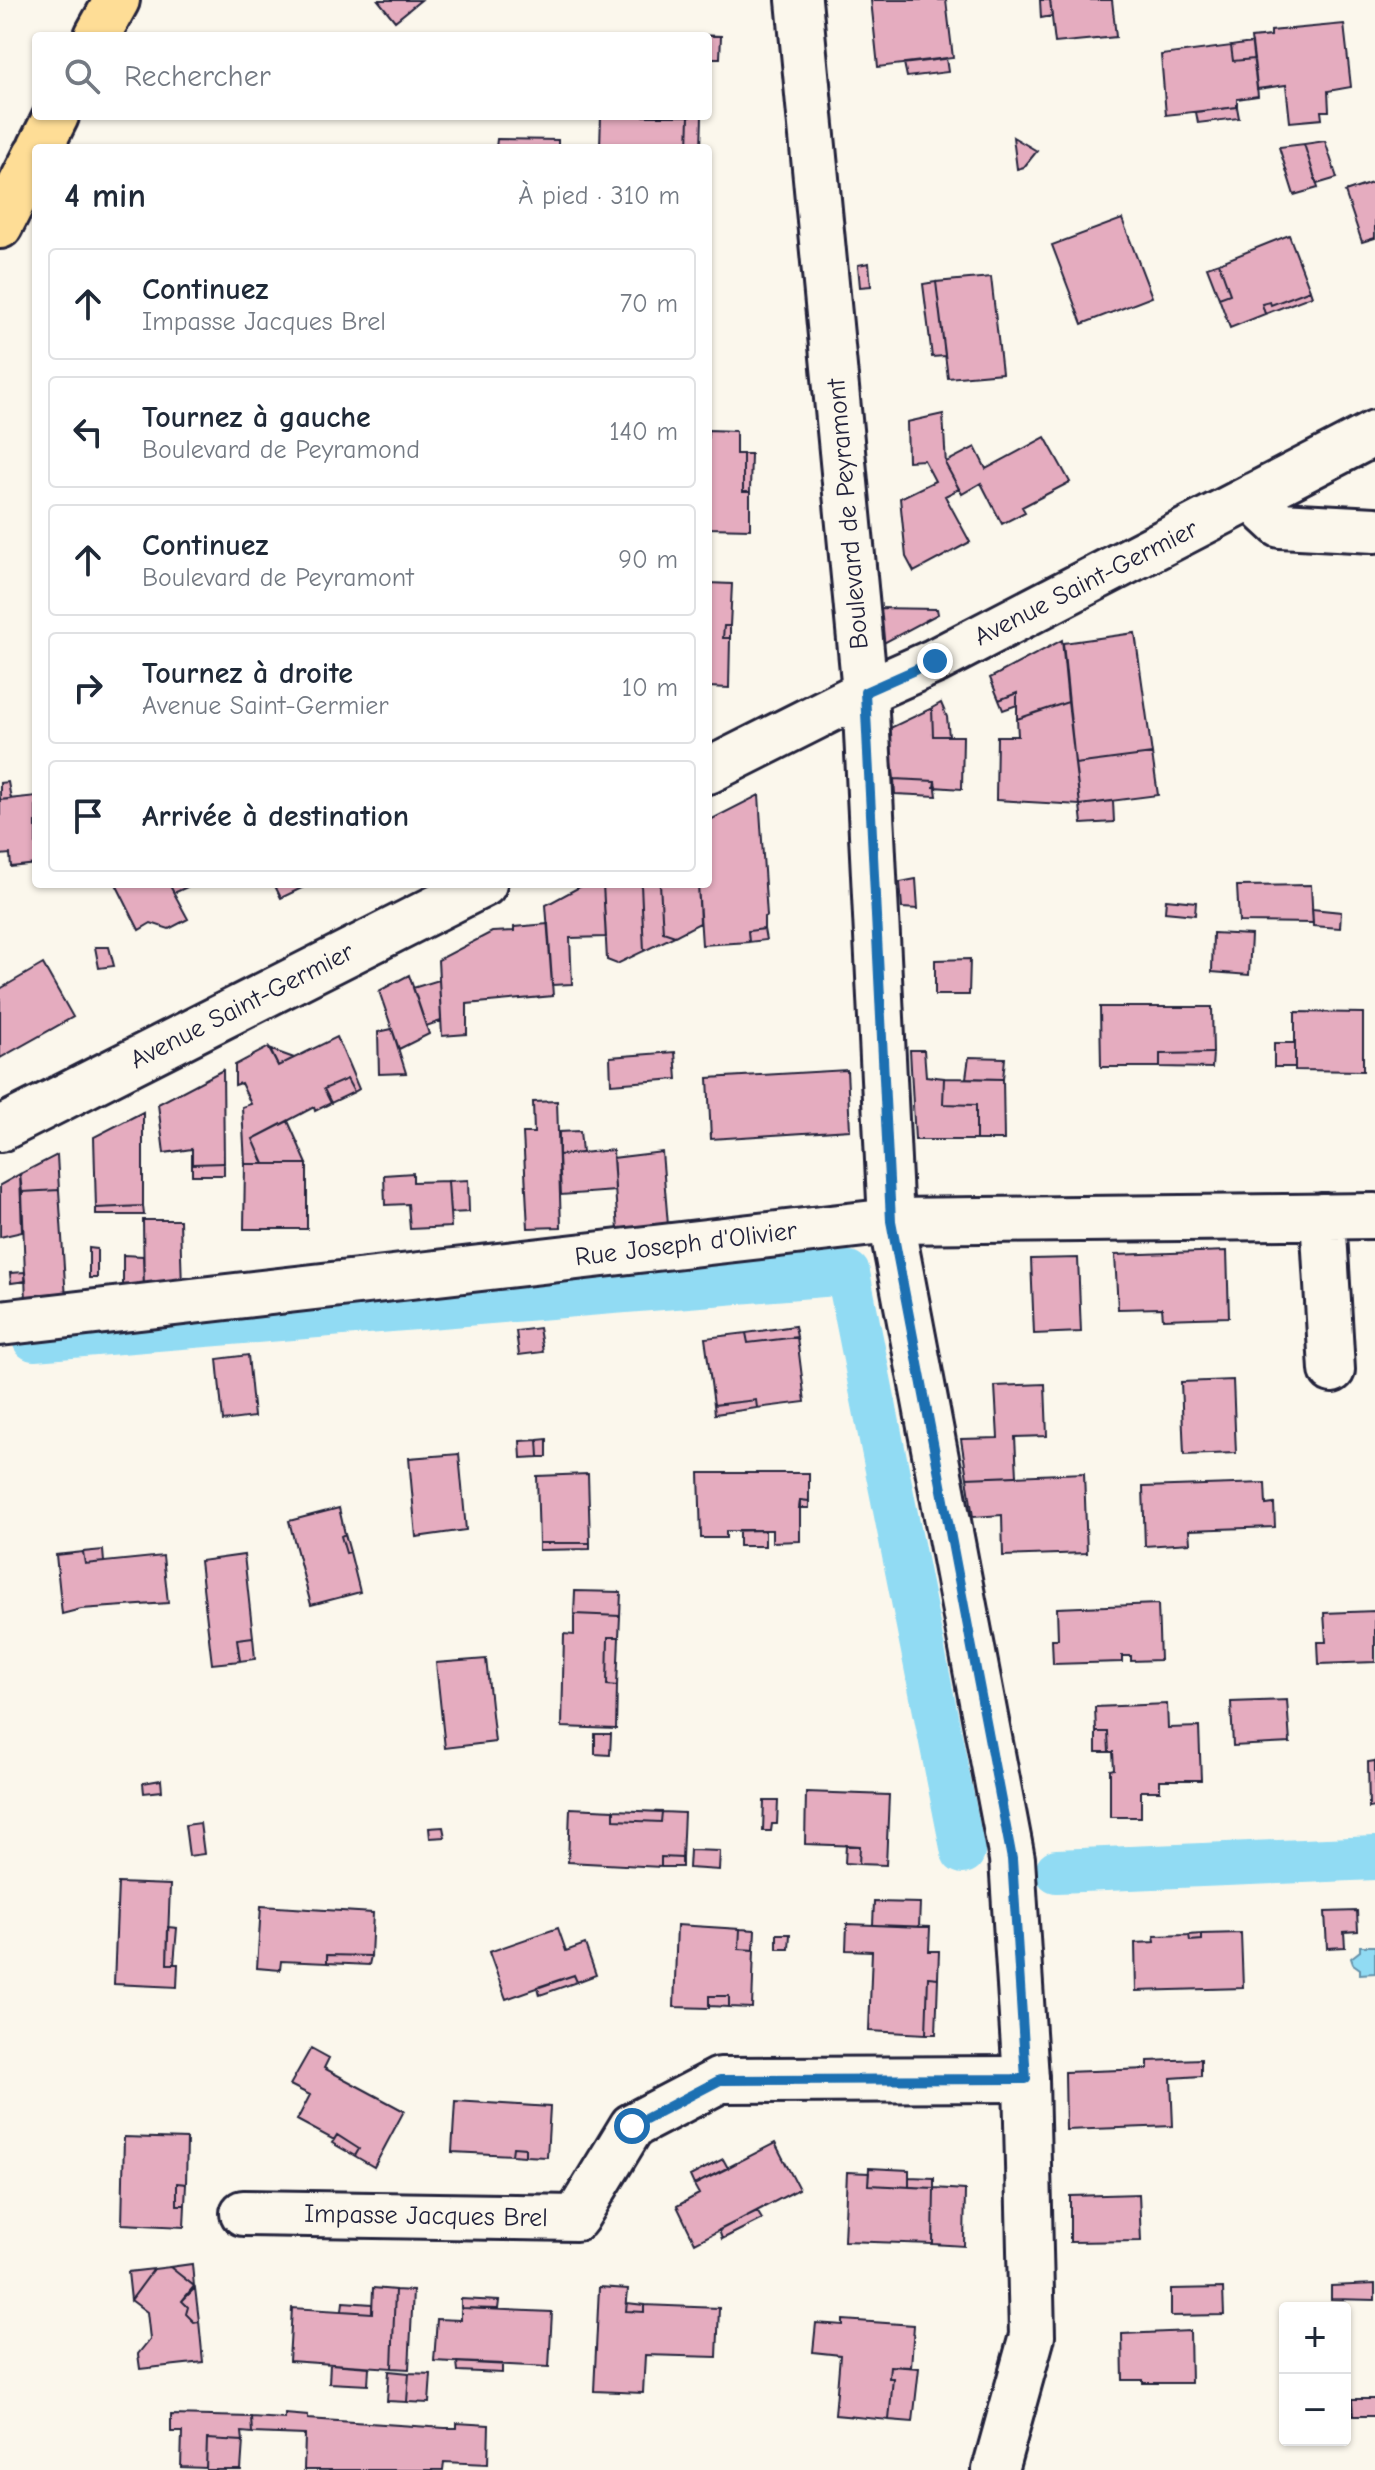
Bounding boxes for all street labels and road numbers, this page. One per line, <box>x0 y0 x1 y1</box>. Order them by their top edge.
street label: Boulevard de Peyramont <box>821 376 875 651</box>
street label: Avenue Saint-Germier <box>969 513 1203 652</box>
street label: Avenue Saint-Germier <box>125 936 359 1075</box>
street label: Rue Joseph d'Olivier <box>573 1215 799 1273</box>
street label: Impasse Jacques Brel <box>304 2199 548 2233</box>

